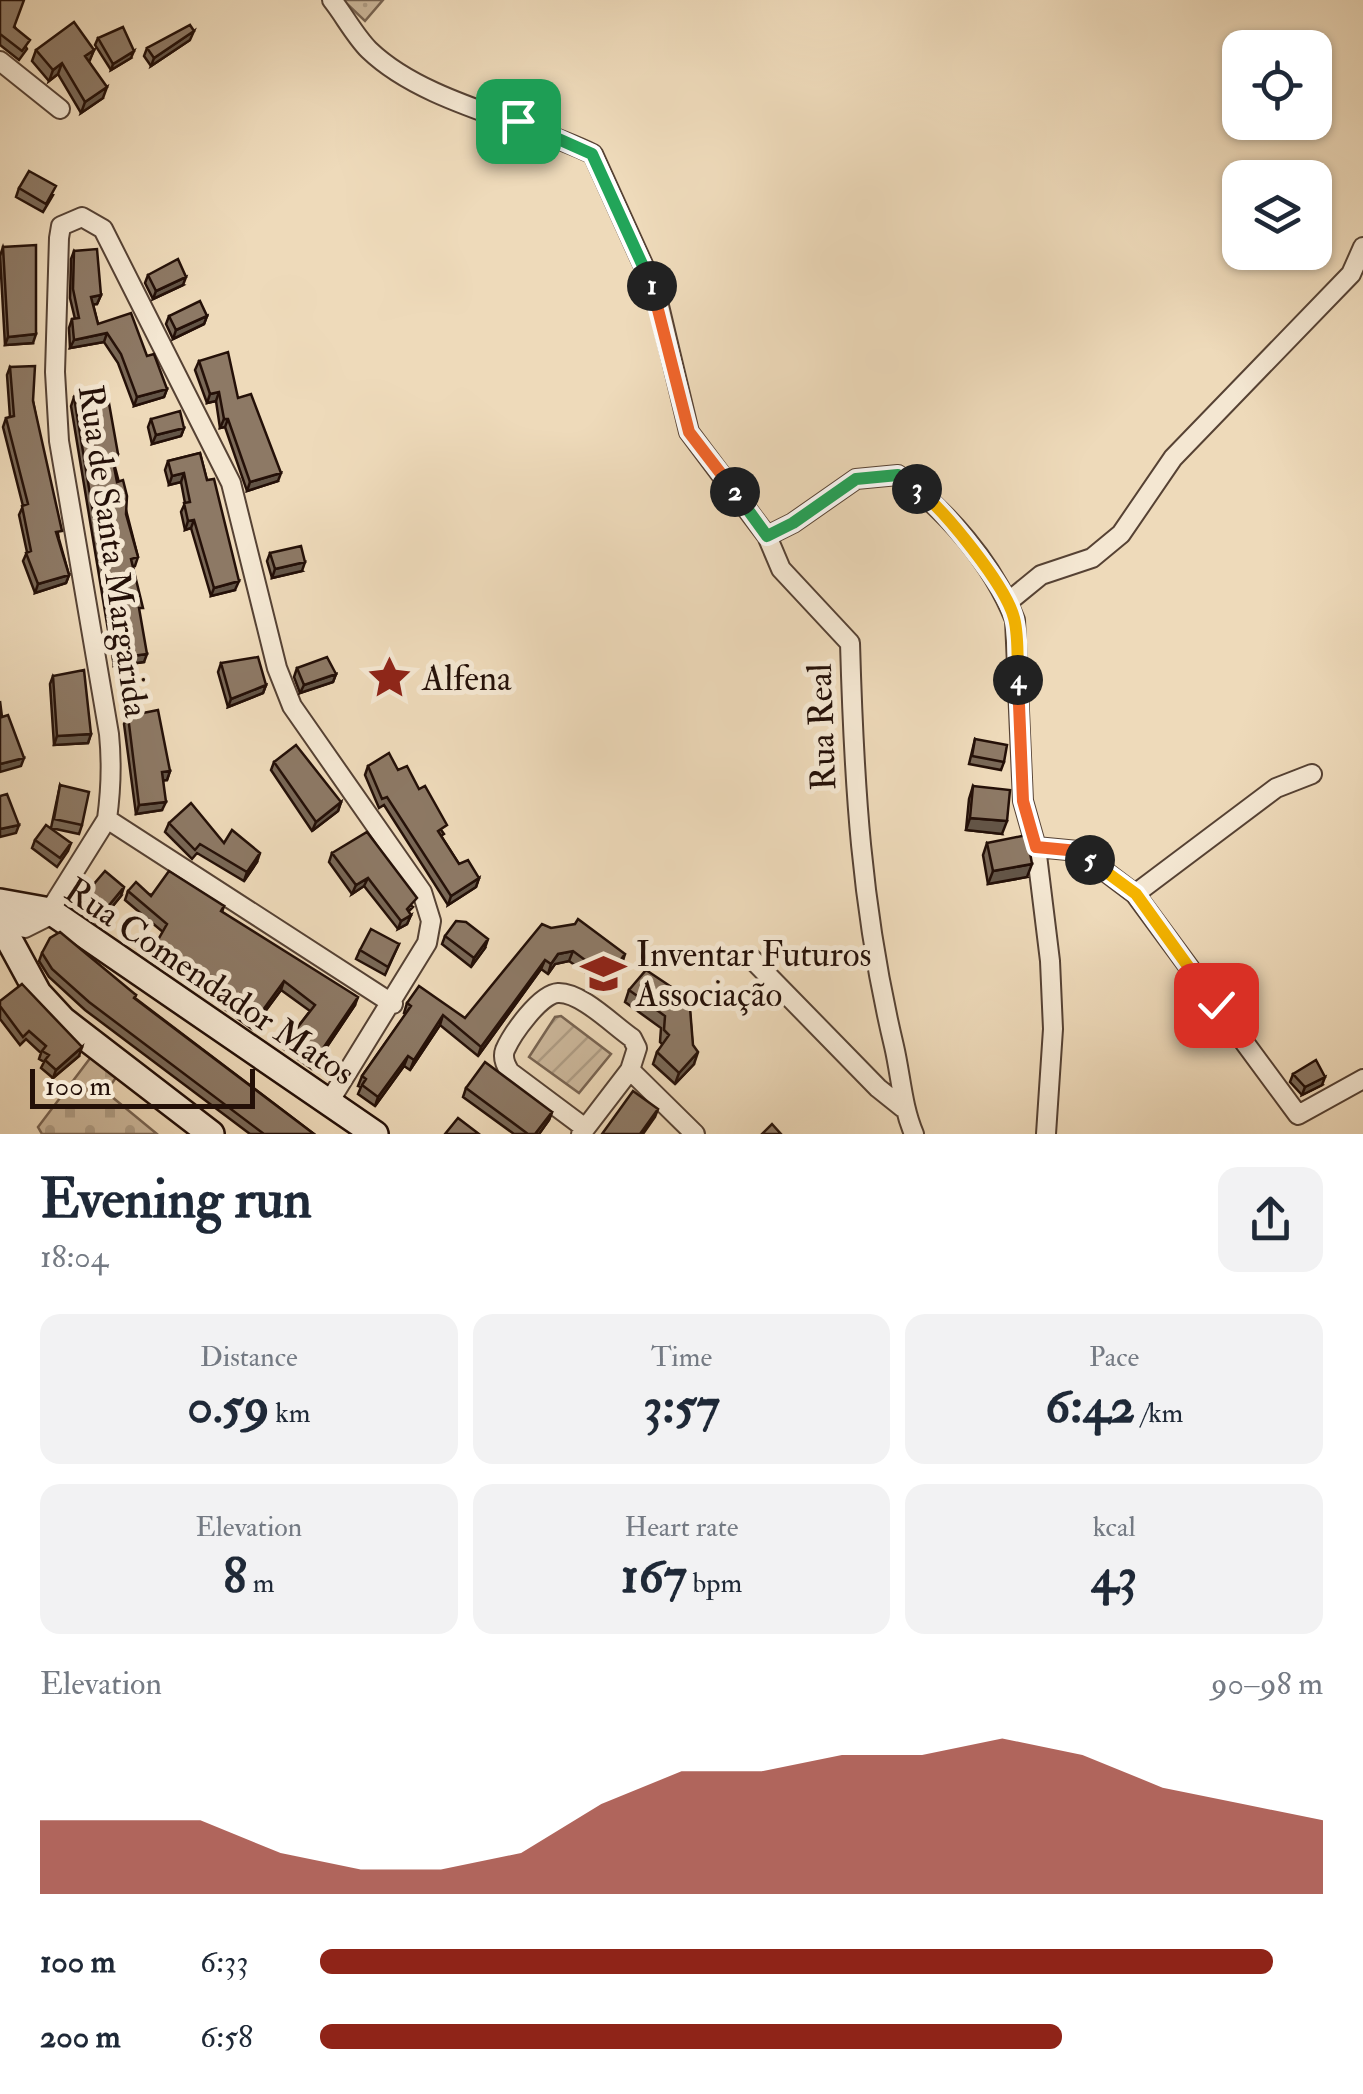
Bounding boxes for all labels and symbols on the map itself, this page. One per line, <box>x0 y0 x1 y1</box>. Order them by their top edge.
pin <box>476 79 561 164</box>
pin: 1 <box>627 261 677 311</box>
street label: Rua de Santa Margarida <box>68 382 158 721</box>
pin: 3 <box>892 464 942 514</box>
pin: 2 <box>710 467 760 517</box>
place icon: Alfena <box>365 654 413 702</box>
pin: 4 <box>993 655 1043 705</box>
place label: Alfena <box>421 657 512 701</box>
street label: Rua Real <box>798 663 846 791</box>
pin: 5 <box>1065 835 1115 885</box>
street label: Rua Comendador Matos <box>56 868 363 1095</box>
place label: Inventar Futuros Associação <box>635 933 871 1017</box>
school or university icon: Inventar Futuros Associação <box>579 950 627 998</box>
pin <box>1174 963 1259 1048</box>
scale bar <box>30 1064 255 1108</box>

